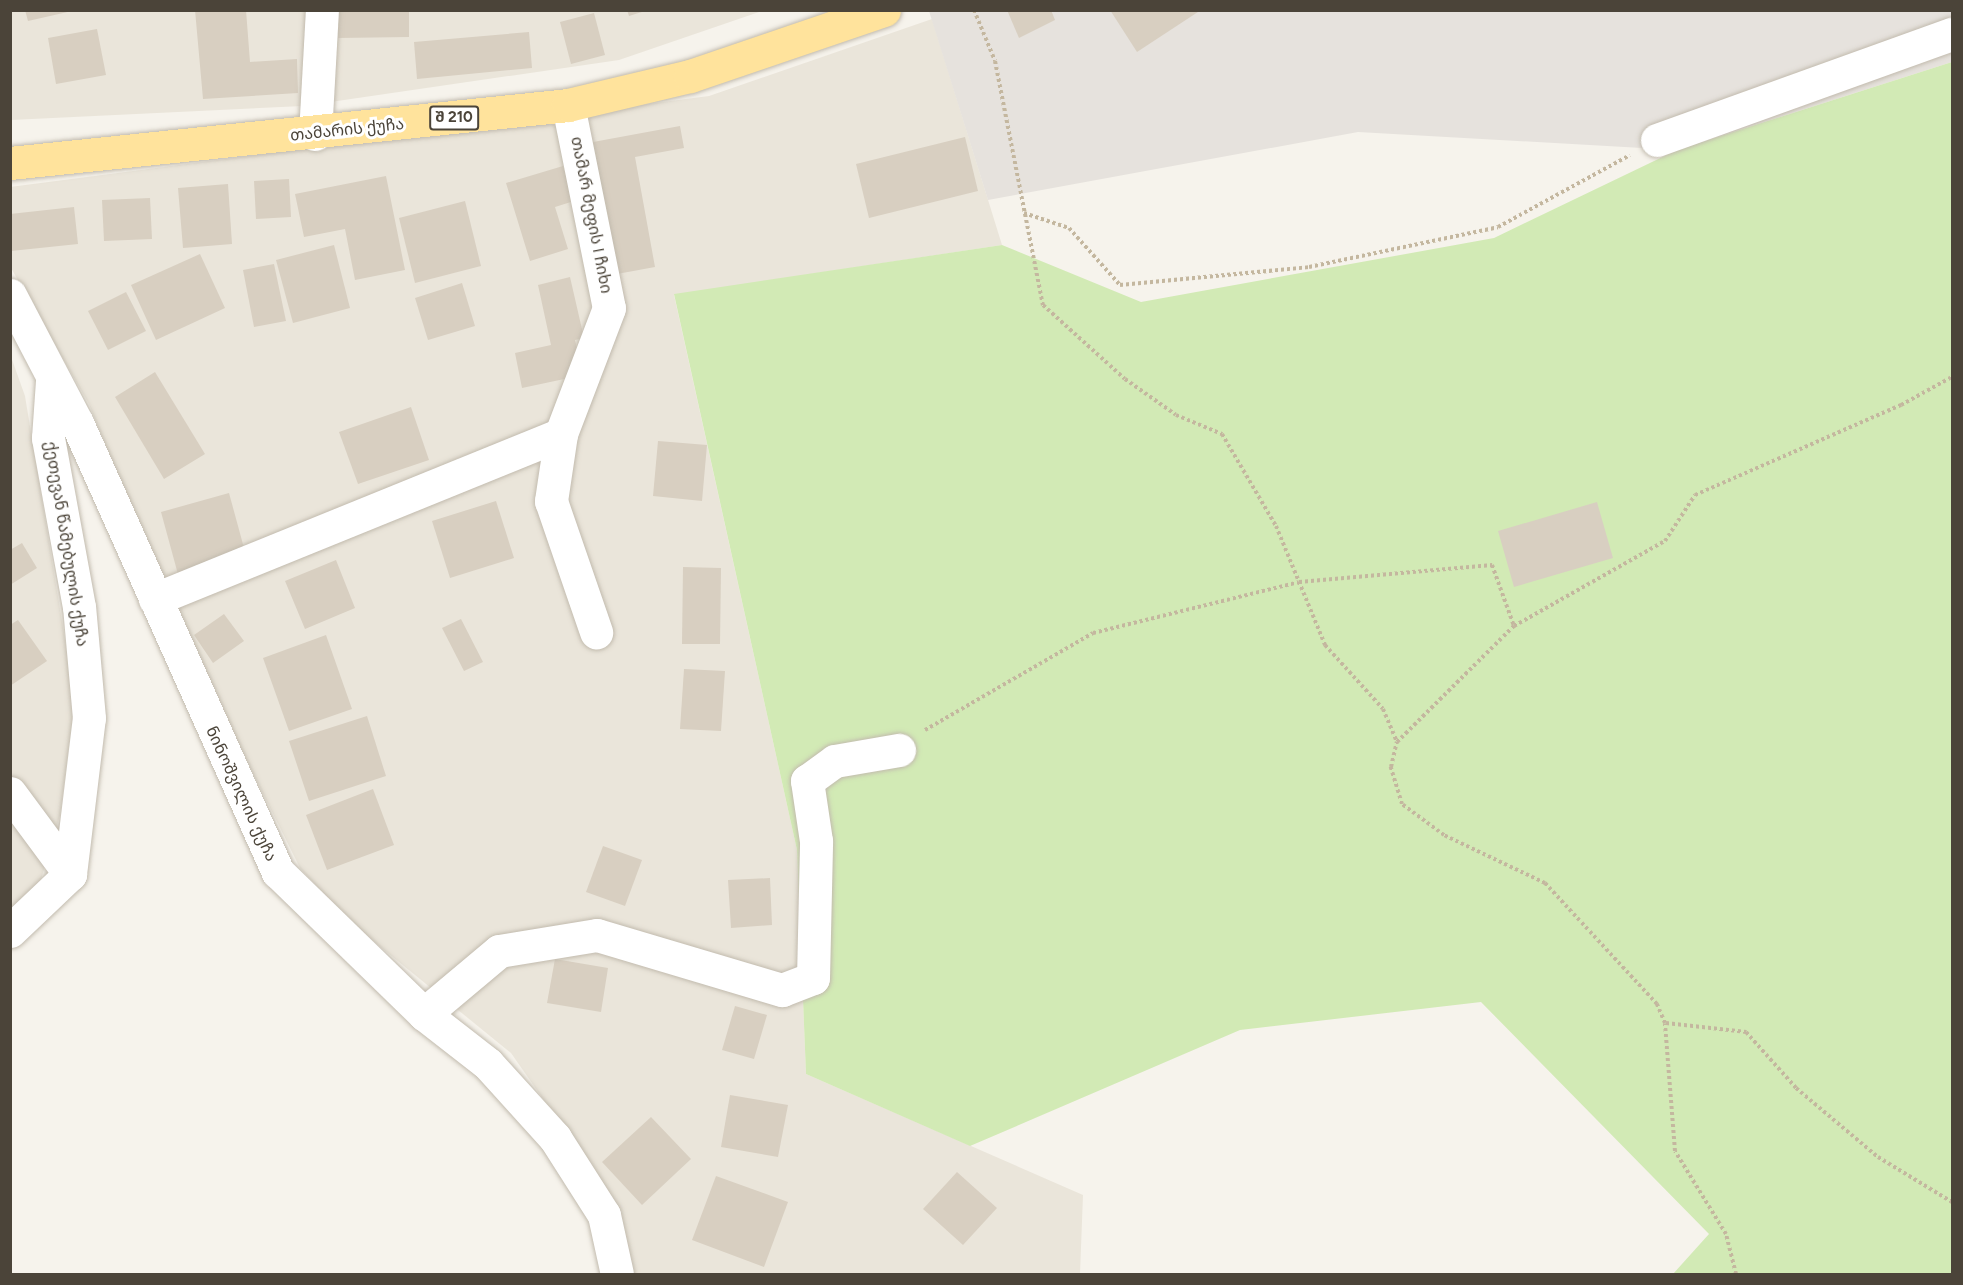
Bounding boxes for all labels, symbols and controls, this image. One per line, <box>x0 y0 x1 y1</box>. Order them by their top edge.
road number: შ 210 <box>428 106 480 130</box>
street label: თამარის ქუჩა <box>289 114 405 146</box>
street label: თამარ მეფის I ჩიხი <box>566 135 616 295</box>
street label: ქეთევან წამებულის ქუჩა <box>40 440 92 648</box>
street label: ნინოშვილის ქუჩა <box>201 723 281 865</box>

